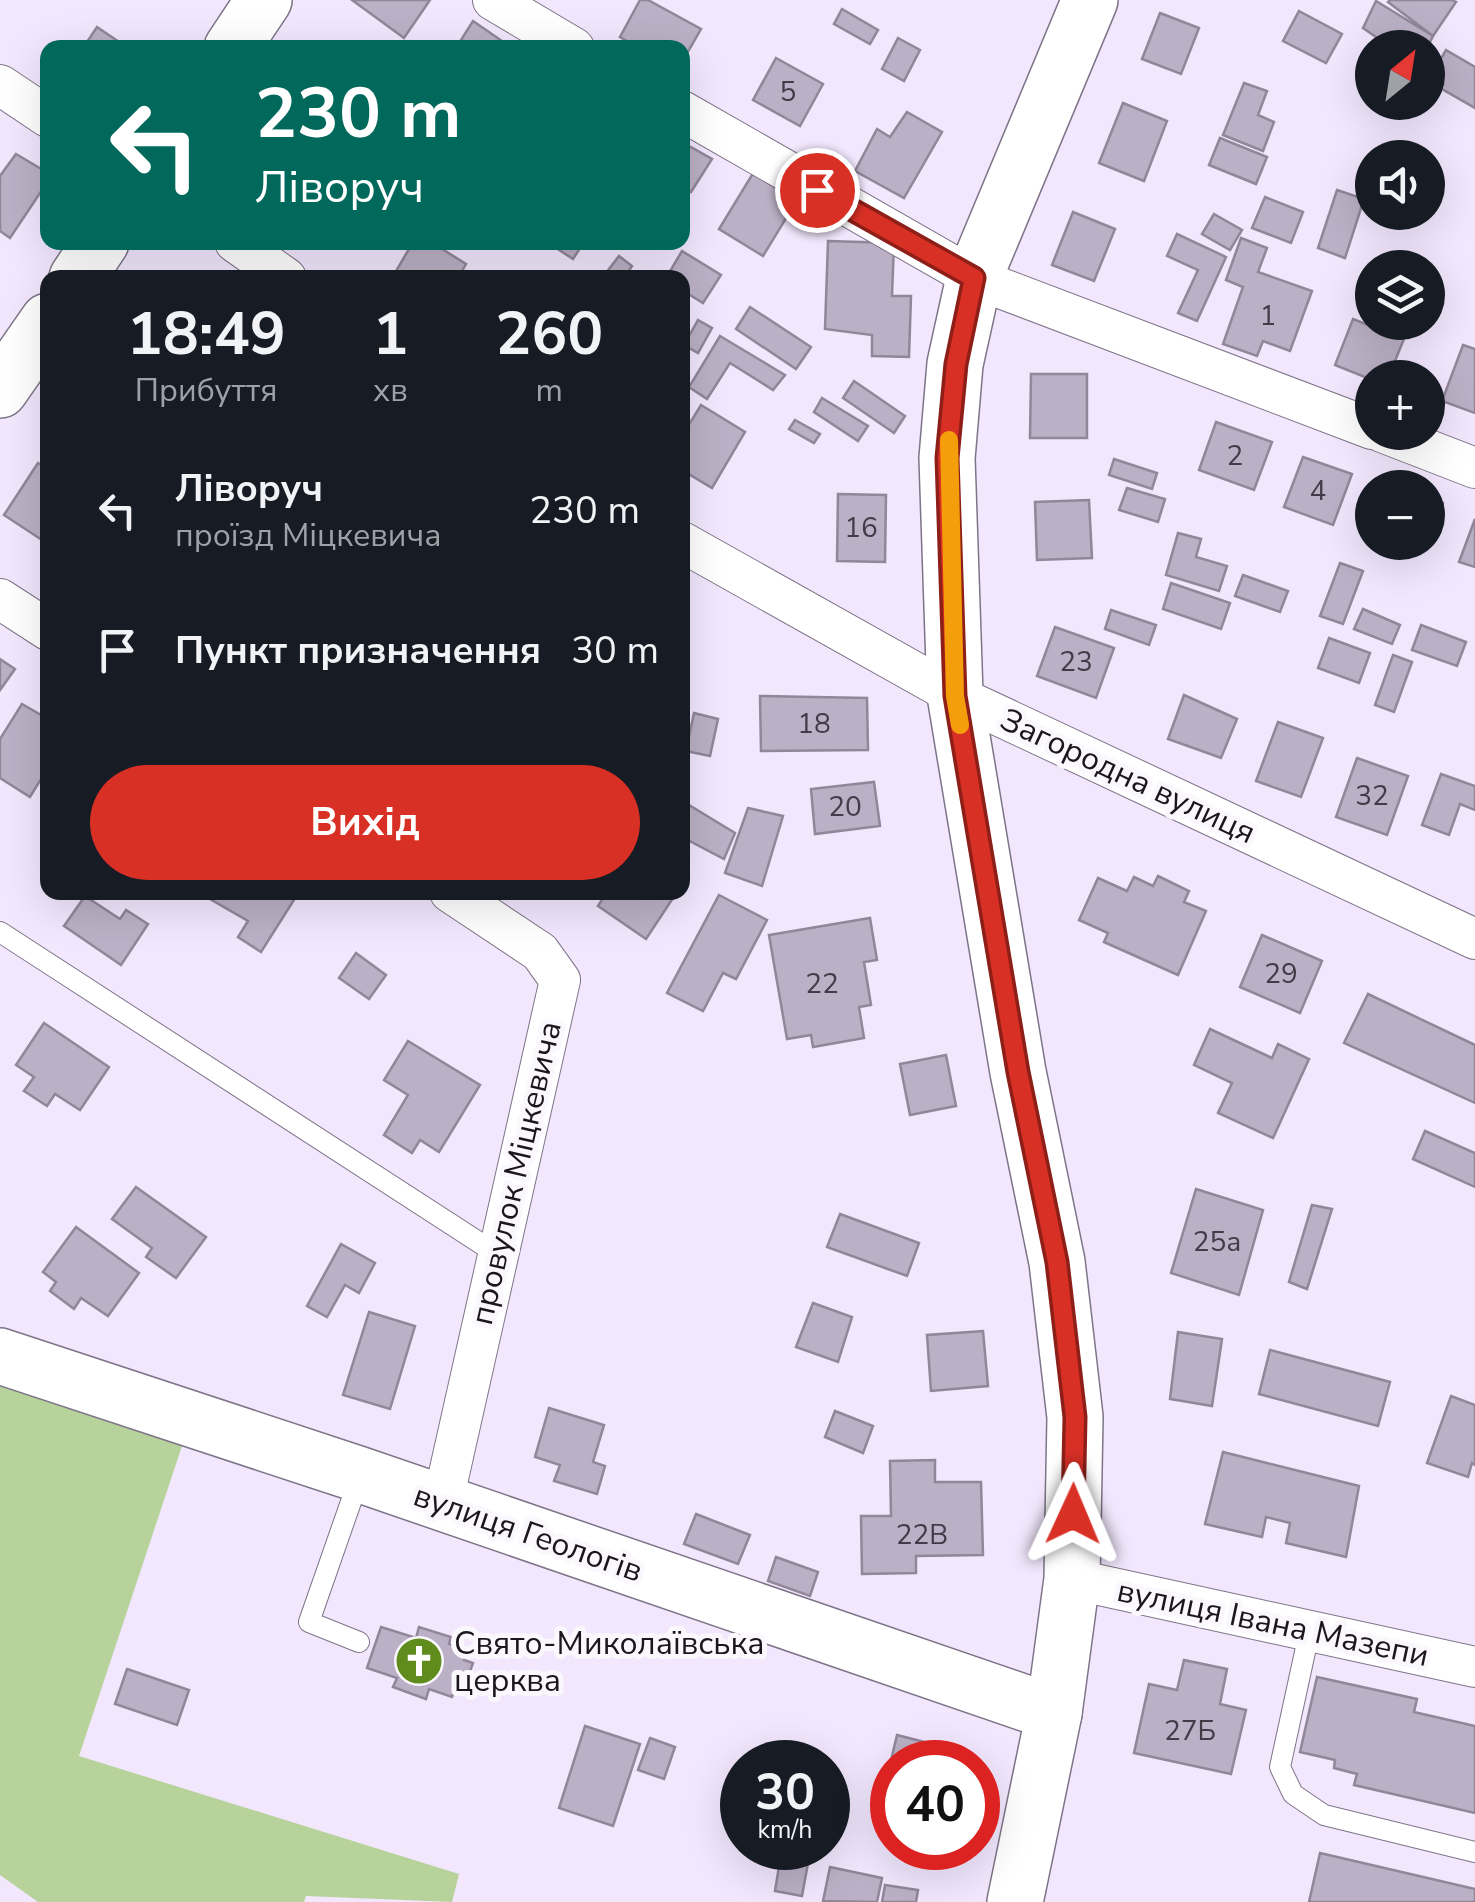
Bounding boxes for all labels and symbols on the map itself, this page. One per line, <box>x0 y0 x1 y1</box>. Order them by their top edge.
north arrow <box>1355 30 1445 120</box>
house number: 5 <box>780 73 796 111</box>
pin <box>775 148 860 233</box>
house number: 1 <box>1260 297 1276 335</box>
house number: 2 <box>1227 437 1243 475</box>
house number: 4 <box>1310 472 1326 510</box>
house number: 16 <box>844 509 878 547</box>
house number: 23 <box>1059 643 1093 681</box>
street label: Загородна вулиця <box>993 698 1263 854</box>
house number: 18 <box>797 705 831 743</box>
house number: 32 <box>1355 777 1389 815</box>
house number: 20 <box>828 788 862 826</box>
house number: 29 <box>1264 955 1298 993</box>
house number: 22 <box>805 965 839 1003</box>
street label: провулок Міцкевича <box>460 1017 572 1329</box>
house number: 25а <box>1193 1223 1241 1261</box>
position arrow <box>1021 1462 1125 1566</box>
street label: вулиця Геологів <box>408 1474 648 1592</box>
house number: 22В <box>896 1516 948 1554</box>
street label: вулиця Івана Мазепи <box>1113 1569 1433 1677</box>
place label: Свято-Миколаївська церква <box>454 1622 765 1702</box>
church icon: Свято-Миколаївська церква <box>393 1635 445 1687</box>
house number: 27Б <box>1164 1712 1216 1750</box>
speed limit sign: 40 <box>870 1740 1000 1870</box>

